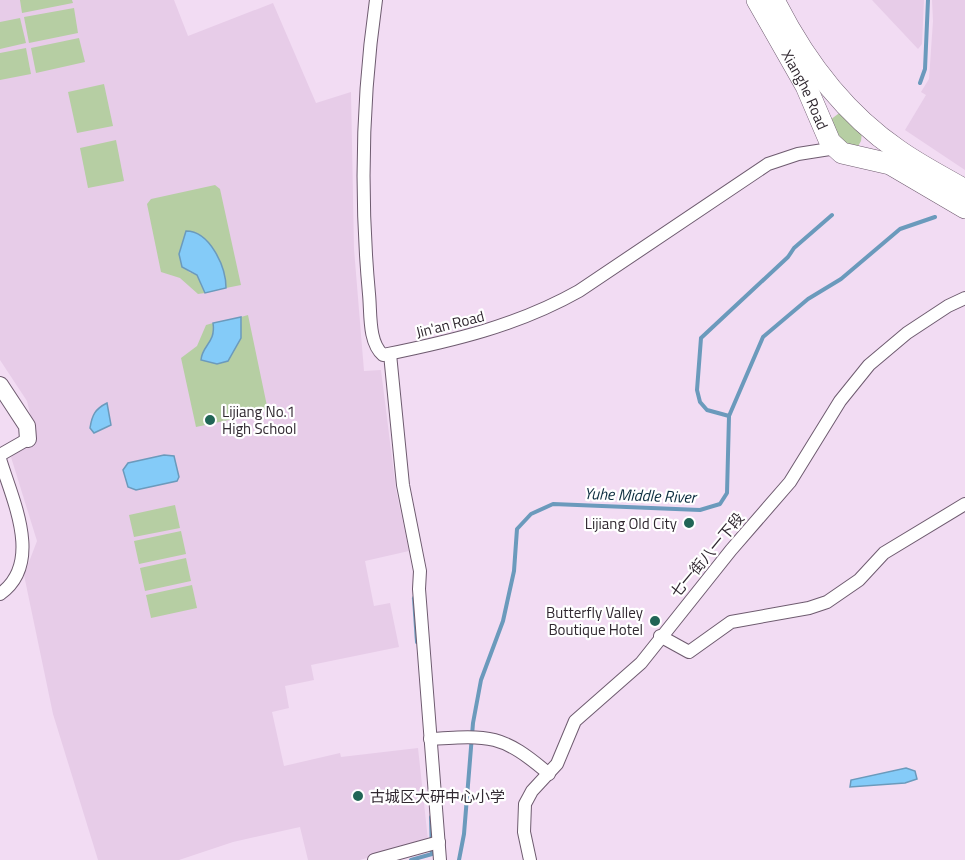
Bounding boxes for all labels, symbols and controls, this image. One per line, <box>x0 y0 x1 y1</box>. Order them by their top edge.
street label: Xianghe Road <box>776 45 835 133</box>
street label: Jin'an Road <box>413 304 487 344</box>
place label: Lijiang No.1 High School <box>222 400 297 440</box>
marker: Lijiang No.1 High School <box>203 413 217 427</box>
water label: Yuhe Middle River <box>584 481 698 509</box>
street label: 七一街八一下段 <box>664 507 750 603</box>
place label: Lijiang Old City <box>585 512 677 535</box>
marker: Lijiang Old City <box>682 516 696 530</box>
place label: Butterfly Valley Boutique Hotel <box>546 601 643 641</box>
marker: Butterfly Valley Boutique Hotel <box>648 614 662 628</box>
place label: 古城区大研中心小学 <box>370 785 505 808</box>
marker: 古城区大研中心小学 <box>351 789 365 803</box>

